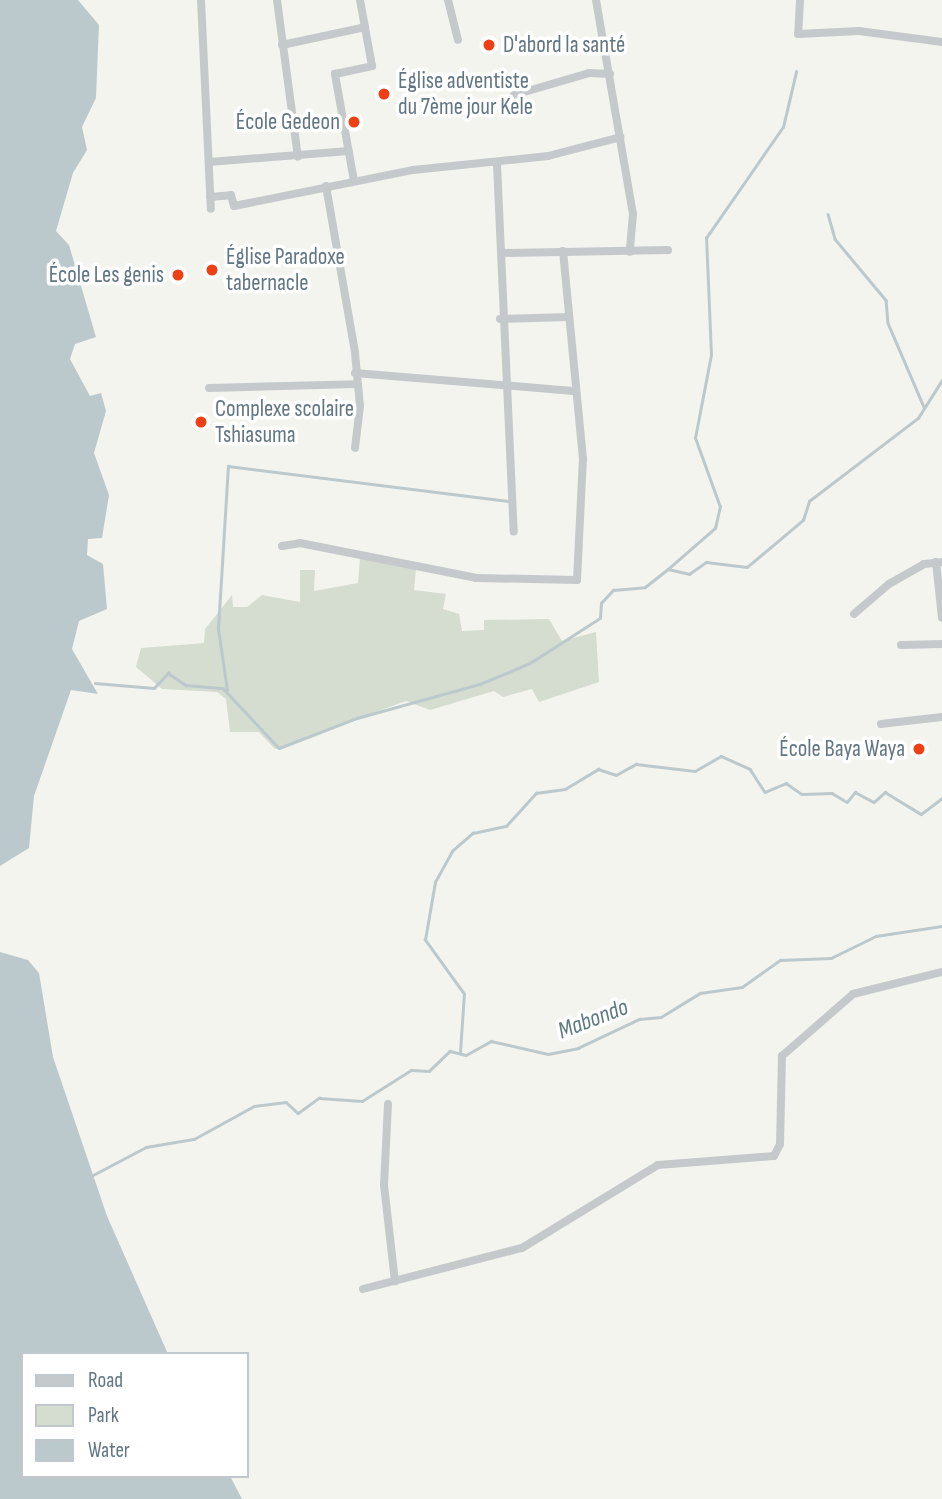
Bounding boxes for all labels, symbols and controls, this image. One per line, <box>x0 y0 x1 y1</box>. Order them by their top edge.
place label: D'abord la santé <box>503 31 625 59</box>
marker: D'abord la santé <box>481 37 497 53</box>
place label: Église adventiste du 7ème jour Kele <box>398 67 533 121</box>
marker: Église adventiste du 7ème jour Kele <box>376 86 392 102</box>
place label: École Gedeon <box>236 108 340 136</box>
marker: École Gedeon <box>346 114 362 130</box>
place label: Église Paradoxe tabernacle <box>226 243 345 297</box>
place label: École Les genis <box>49 261 164 289</box>
marker: Église Paradoxe tabernacle <box>204 262 220 278</box>
marker: École Les genis <box>170 267 186 283</box>
place label: Complexe scolaire Tshiasuma <box>215 395 354 449</box>
marker: Complexe scolaire Tshiasuma <box>193 414 209 430</box>
place label: École Baya Waya <box>779 735 905 763</box>
marker: École Baya Waya <box>911 741 927 757</box>
water label: Mabondo <box>554 993 632 1045</box>
legend <box>21 1352 248 1478</box>
text: Road <box>88 1368 123 1393</box>
text: Park <box>88 1403 119 1428</box>
text: Water <box>88 1438 130 1463</box>

